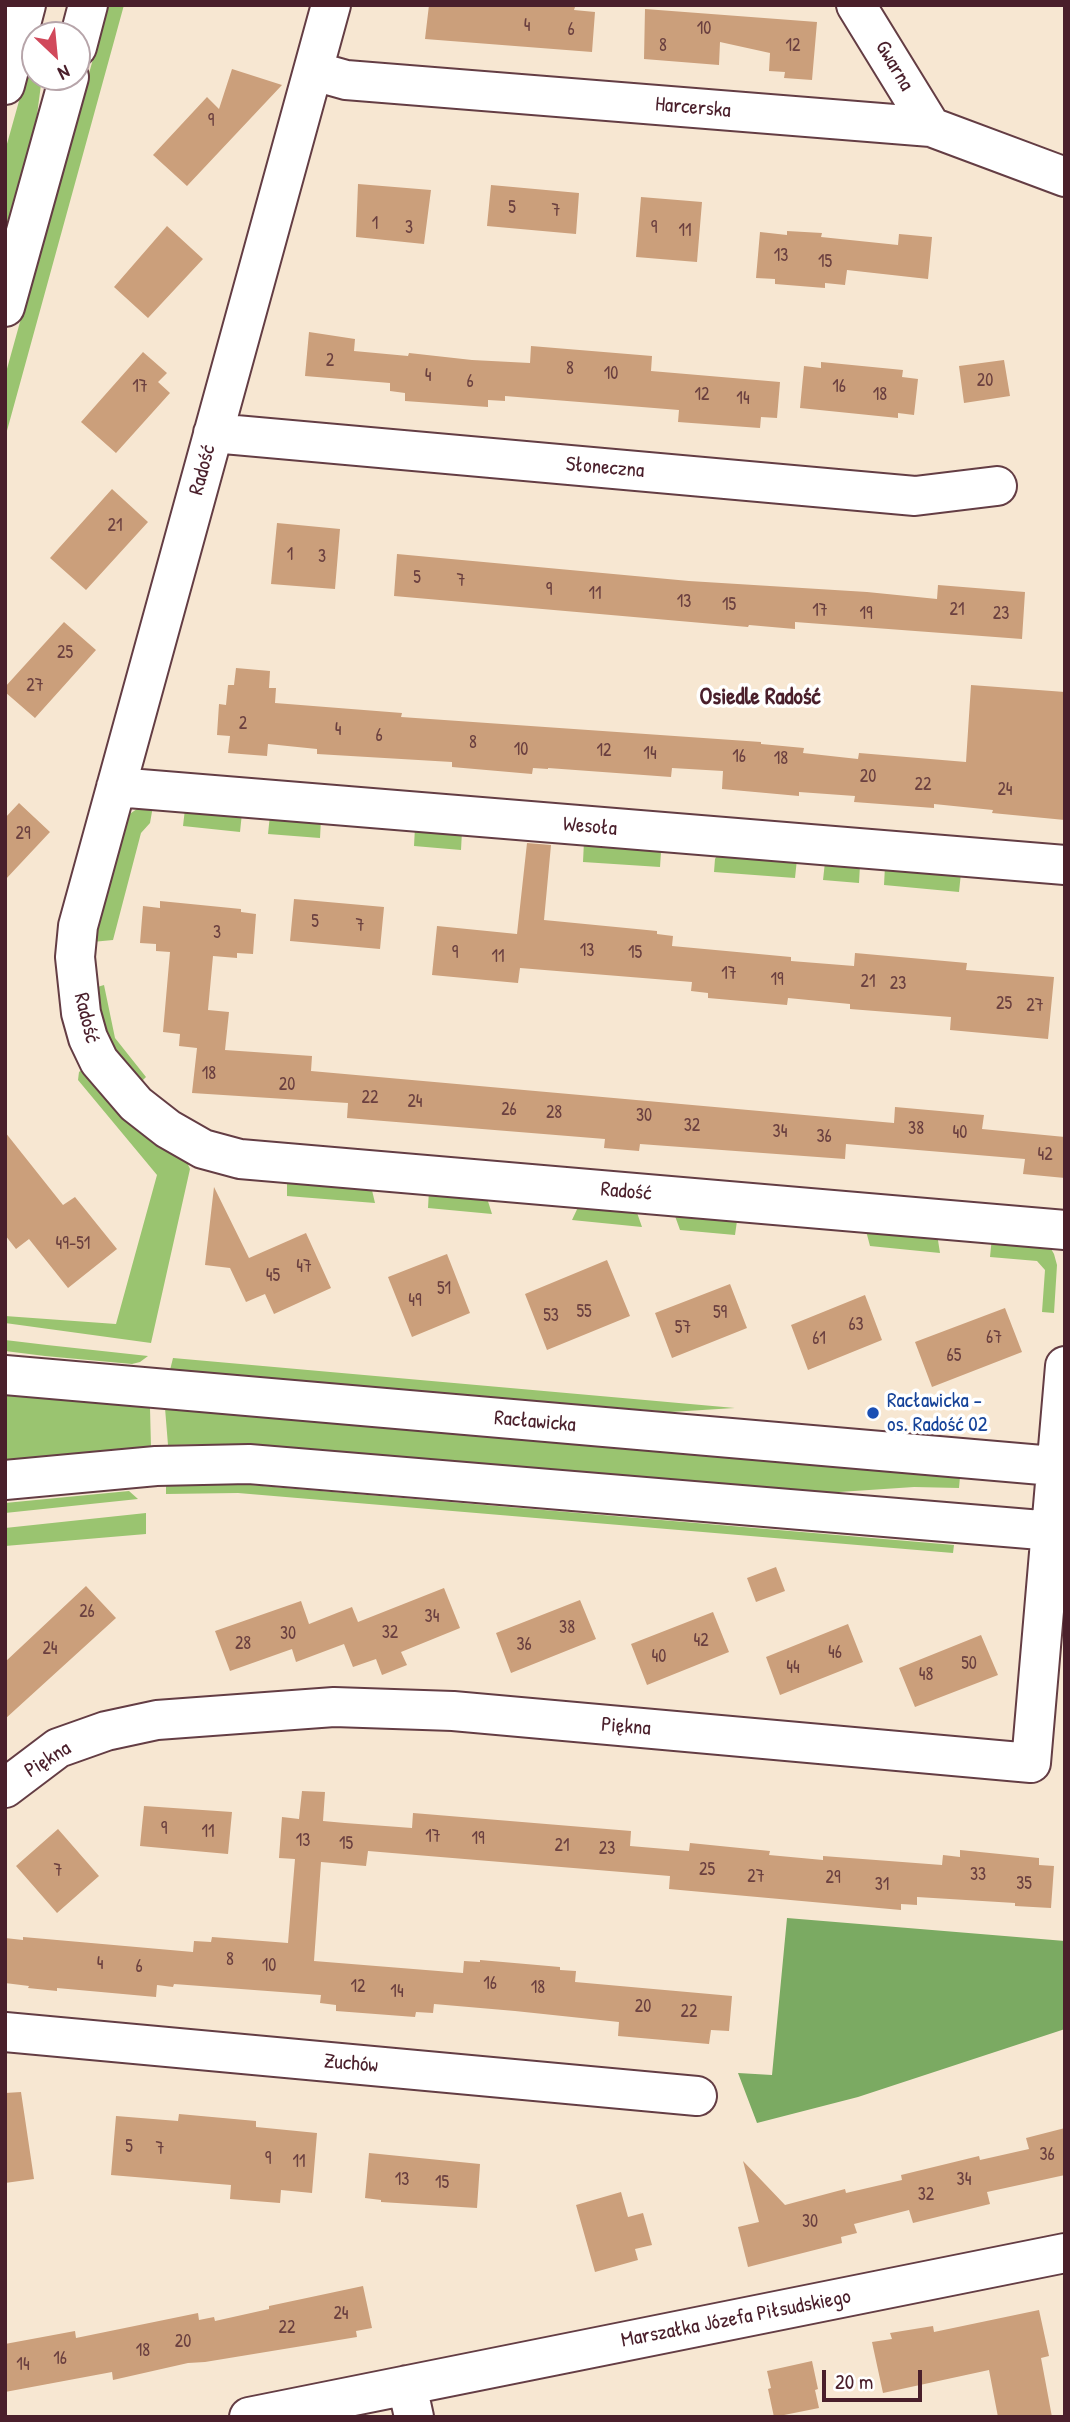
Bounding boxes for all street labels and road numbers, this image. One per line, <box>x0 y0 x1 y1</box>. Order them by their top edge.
street label: Gwarna <box>869 36 919 96</box>
street label: Harcerska <box>654 92 732 124</box>
street label: Radość <box>184 442 222 498</box>
street label: Słoneczna <box>565 452 645 484</box>
street label: Wesoła <box>562 812 618 842</box>
street label: Radość <box>68 990 104 1046</box>
street label: Radość <box>600 1177 652 1207</box>
street label: Racławicka <box>493 1406 577 1438</box>
street label: Piękna <box>600 1712 652 1742</box>
street label: Piękna <box>20 1736 76 1784</box>
street label: Zuchów <box>323 2049 379 2079</box>
street label: Marszałka Józefa Piłsudskiego <box>619 2284 853 2354</box>

